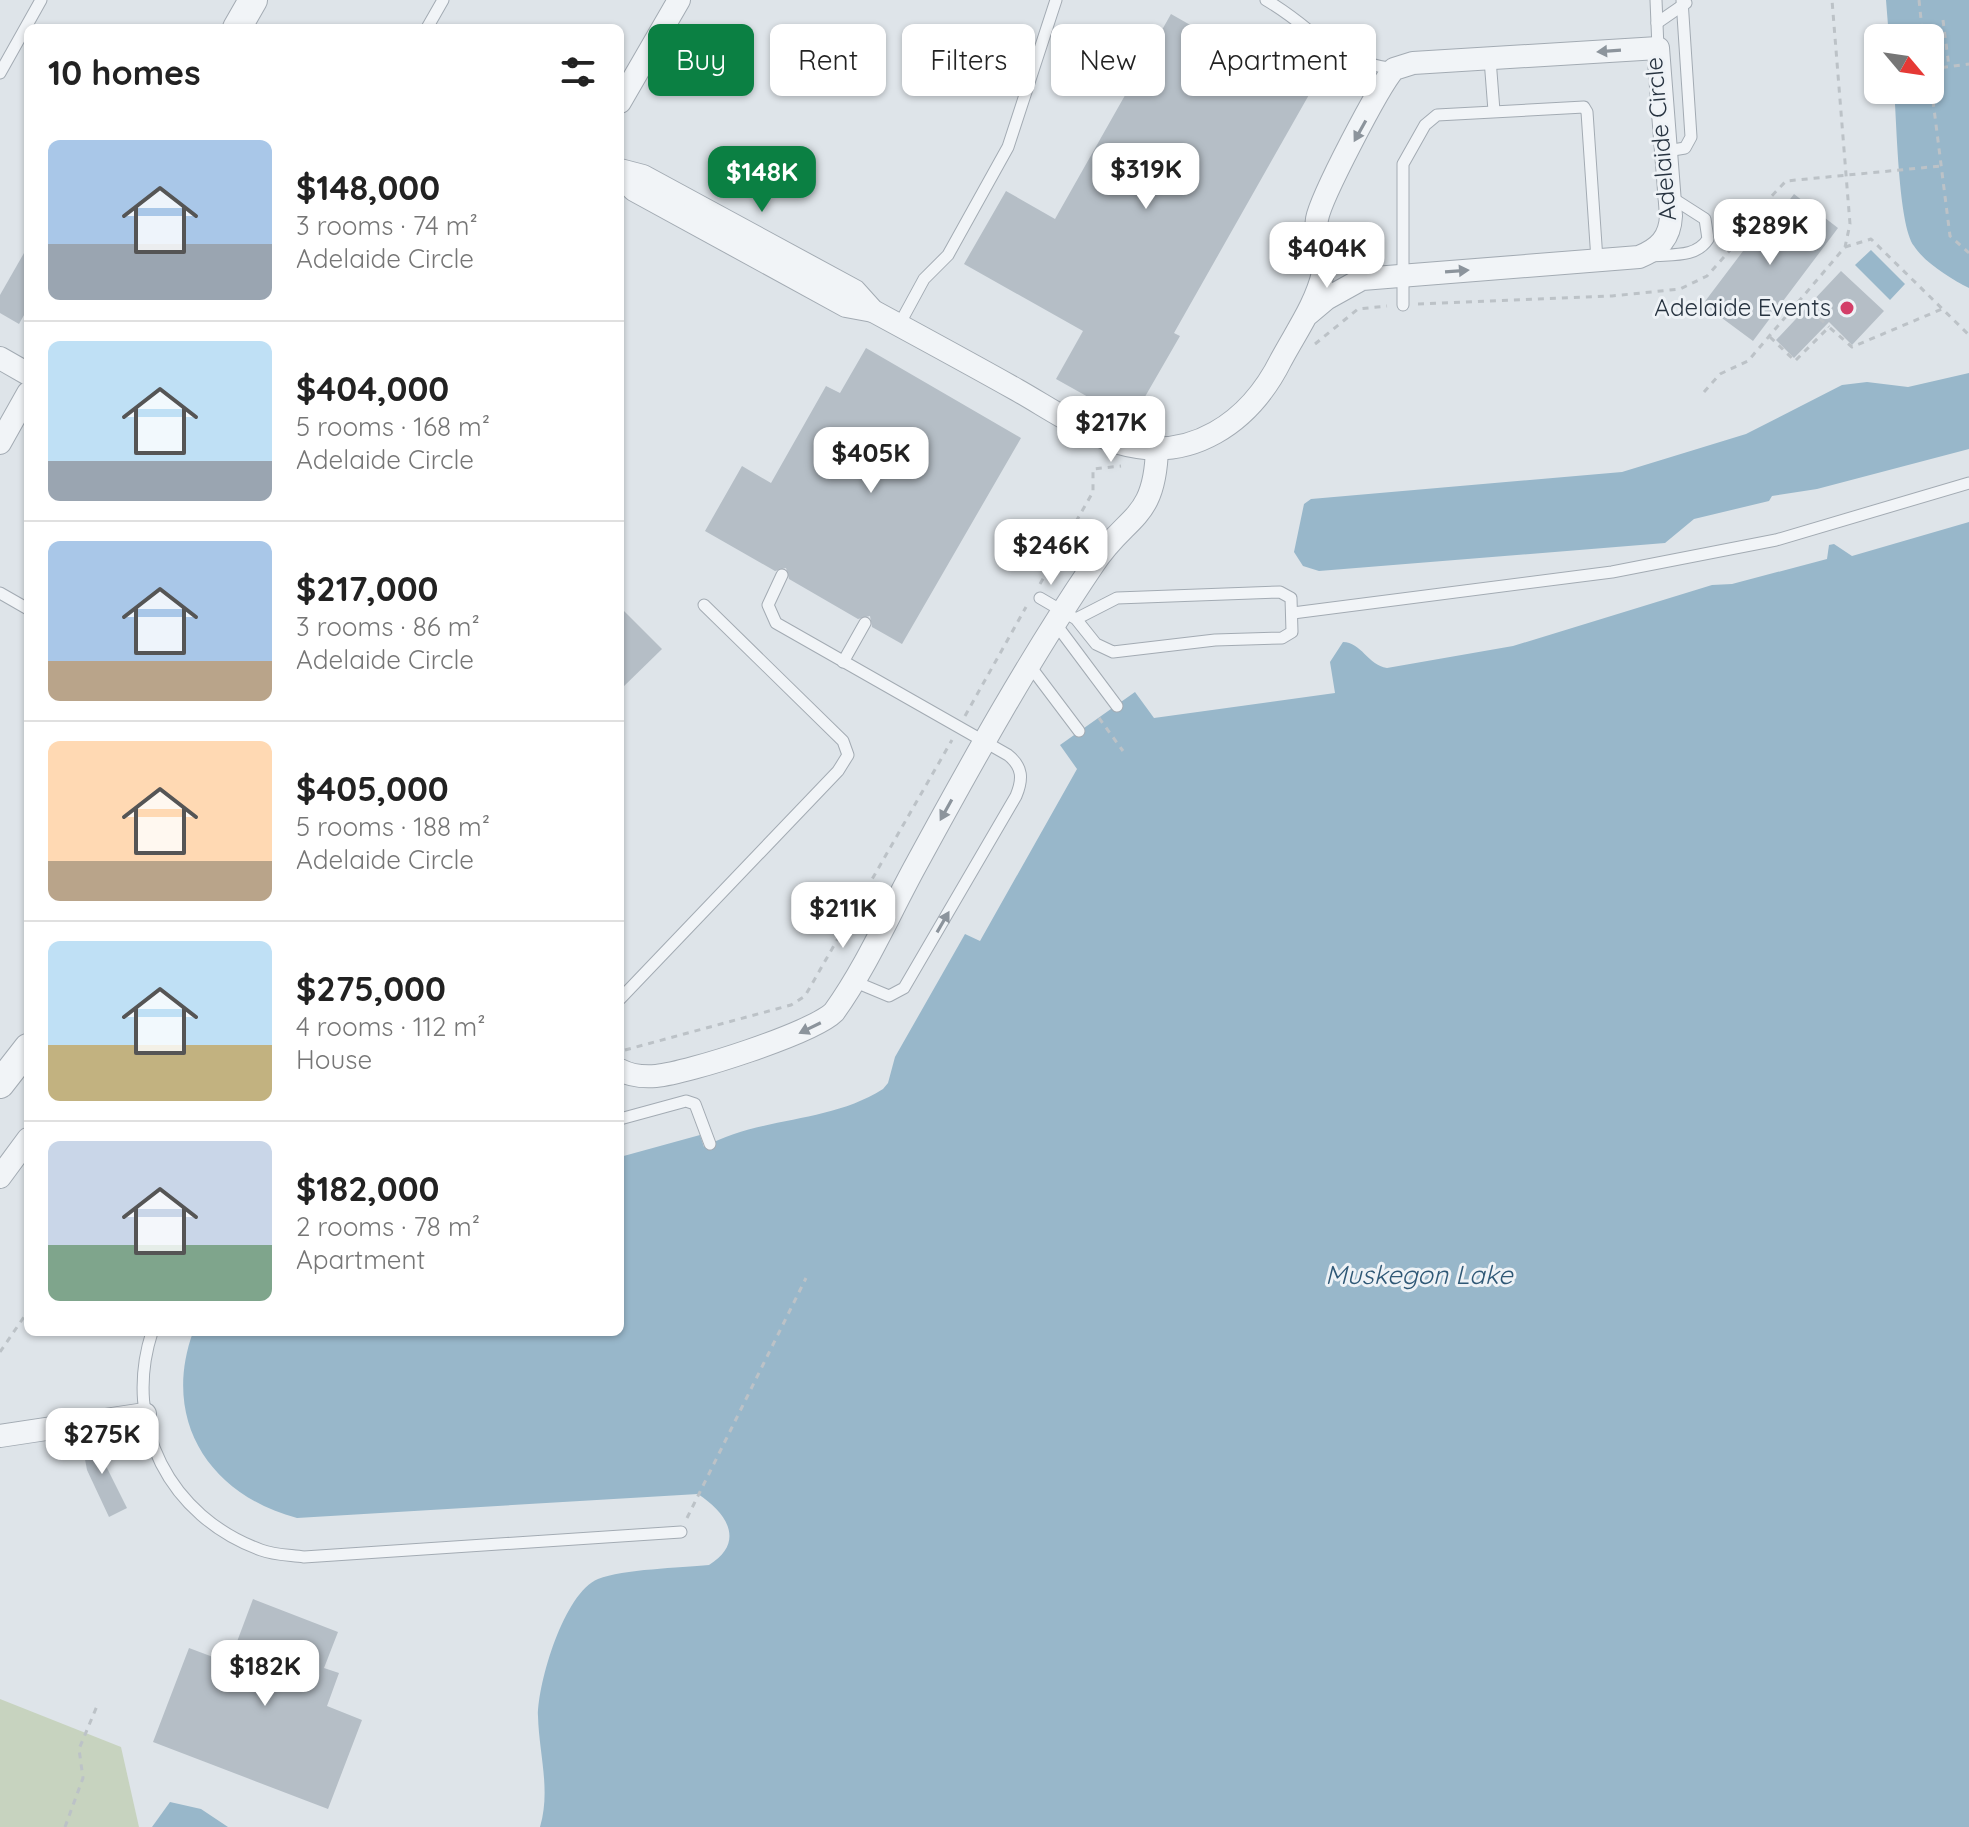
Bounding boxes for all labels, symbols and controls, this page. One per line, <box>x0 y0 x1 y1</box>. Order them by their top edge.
chip: Buy <box>648 24 754 96</box>
chip: Rent <box>770 24 886 96</box>
chip: Filters <box>902 24 1035 96</box>
chip: New <box>1051 24 1165 96</box>
chip: Apartment <box>1181 24 1376 96</box>
north arrow <box>1864 24 1944 104</box>
map controls <box>1864 24 1944 104</box>
one-way arrow <box>1596 45 1621 58</box>
icon: filters <box>556 50 600 94</box>
text: 10 homes <box>48 51 201 94</box>
street label: Adelaide Circle <box>1638 56 1682 222</box>
one-way arrow <box>1353 120 1367 142</box>
pin: $319K <box>1090 143 1202 211</box>
pin: $148K <box>706 146 818 214</box>
text: $319K <box>1110 152 1182 185</box>
text: $148K <box>726 155 798 188</box>
text: $148,000 <box>296 166 440 209</box>
icon: home <box>112 172 208 268</box>
pin: $289K <box>1714 199 1826 267</box>
text: $289K <box>1732 208 1808 241</box>
text: 3 rooms · 74 m² <box>296 209 478 242</box>
pin: $404K <box>1271 222 1383 290</box>
text: $404K <box>1287 231 1367 264</box>
text: Adelaide Circle <box>296 242 474 275</box>
one-way arrow <box>1445 264 1470 277</box>
place label: Adelaide Events <box>1654 292 1831 322</box>
marker: Adelaide Events <box>1838 299 1856 317</box>
text: $404,000 <box>296 367 449 410</box>
icon: home <box>112 373 208 469</box>
pin: $217K <box>1055 396 1167 464</box>
text: $217K <box>1075 405 1147 438</box>
text: 5 rooms · 168 m² <box>296 410 490 443</box>
pin: $405K <box>815 427 927 495</box>
text: $405K <box>832 436 910 469</box>
text: Adelaide Circle <box>296 443 474 476</box>
pin: $246K <box>995 519 1107 587</box>
text: $246K <box>1012 528 1090 561</box>
text: $217,000 <box>296 567 439 610</box>
icon: home <box>112 573 208 669</box>
text: 3 rooms · 86 m² <box>296 610 480 643</box>
text: Adelaide Circle <box>296 643 474 676</box>
text: $405,000 <box>296 767 449 810</box>
icon: home <box>112 773 208 869</box>
one-way arrow <box>940 799 954 821</box>
text: 5 rooms · 188 m² <box>296 810 490 843</box>
text: Adelaide Circle <box>296 843 474 876</box>
pin: $211K <box>787 882 899 950</box>
text: $211K <box>809 891 877 924</box>
one-way arrow <box>936 911 950 933</box>
text: $275,000 <box>296 967 446 1010</box>
icon: home <box>112 973 208 1069</box>
text: 4 rooms · 112 m² <box>296 1010 486 1043</box>
one-way arrow <box>799 1021 822 1034</box>
text: House <box>296 1043 372 1076</box>
text: $182,000 <box>296 1167 439 1210</box>
icon: home <box>112 1173 208 1269</box>
text: 2 rooms · 78 m² <box>296 1210 480 1243</box>
text: Apartment <box>296 1243 425 1276</box>
water label: Muskegon Lake <box>1325 1258 1514 1291</box>
pin: $275K <box>46 1408 158 1476</box>
text: $275K <box>64 1417 140 1450</box>
pin: $182K <box>209 1640 321 1708</box>
text: $182K <box>229 1649 301 1682</box>

